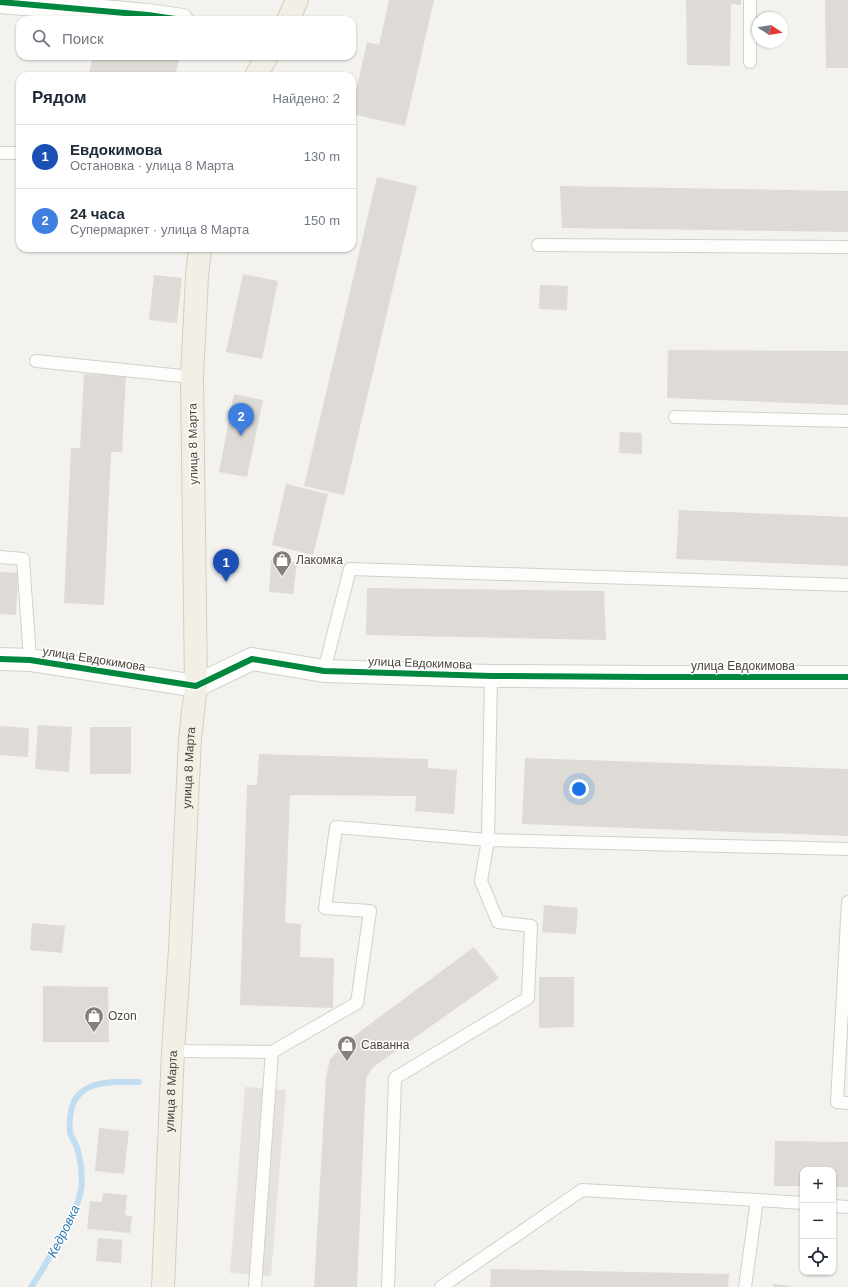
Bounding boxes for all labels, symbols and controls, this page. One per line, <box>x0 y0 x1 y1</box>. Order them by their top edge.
north arrow <box>752 12 788 48</box>
search box <box>16 16 356 60</box>
icon: search <box>30 27 52 49</box>
text: Поиск <box>62 30 104 47</box>
text: Рядом <box>32 88 87 107</box>
text: Найдено: 2 <box>272 91 340 106</box>
text: Евдокимова <box>70 141 162 158</box>
text: 1 <box>41 149 49 164</box>
text: 130 m <box>304 149 340 164</box>
text: Остановка · улица 8 Марта <box>70 158 234 173</box>
text: 24 часа <box>70 205 125 222</box>
text: 2 <box>41 213 49 228</box>
text: 150 m <box>304 213 340 228</box>
text: Супермаркет · улица 8 Марта <box>70 222 249 237</box>
street label: улица 8 Марта <box>185 403 201 485</box>
pin: 2 <box>228 403 254 436</box>
pin: 1 <box>213 549 239 582</box>
shop icon: Лакомка <box>271 549 293 577</box>
place label: Лакомка <box>296 553 343 567</box>
street label: улица Евдокимова <box>42 644 147 674</box>
street label: улица Евдокимова <box>368 654 473 672</box>
street label: улица Евдокимова <box>691 659 795 673</box>
street label: улица 8 Марта <box>180 726 198 809</box>
your location <box>569 779 589 799</box>
shop icon: Ozon <box>83 1005 105 1033</box>
place label: Ozon <box>108 1009 137 1023</box>
shop icon: Саванна <box>336 1034 358 1062</box>
place label: Саванна <box>361 1038 410 1052</box>
street label: улица 8 Марта <box>163 1050 180 1132</box>
map controls <box>800 1167 836 1275</box>
button: + <box>800 1167 836 1203</box>
water label: Кедровка <box>44 1203 83 1260</box>
button: − <box>800 1203 836 1239</box>
button: locate <box>800 1239 836 1275</box>

